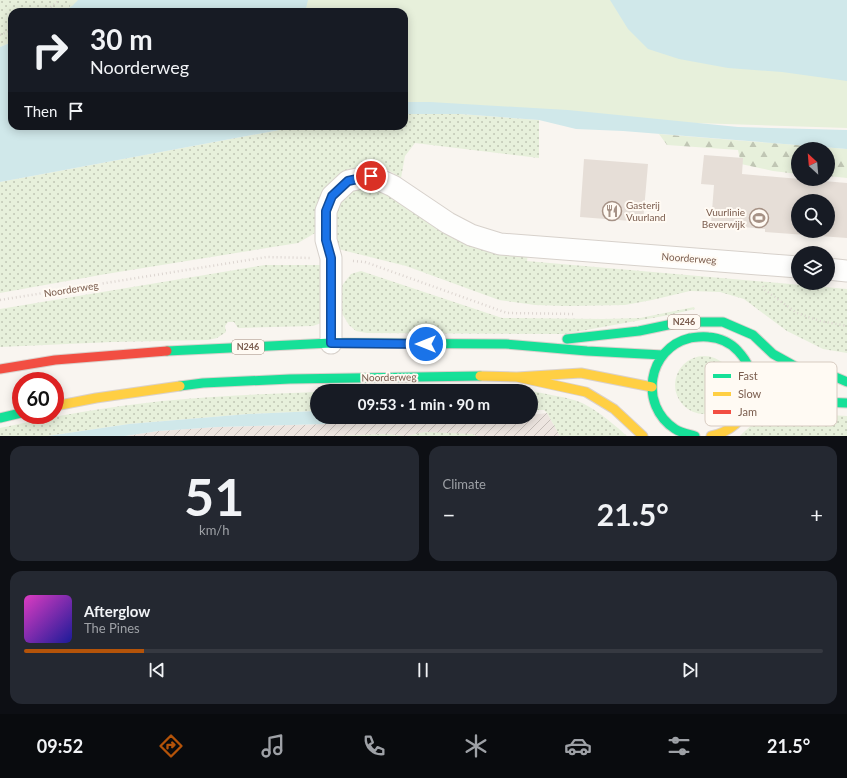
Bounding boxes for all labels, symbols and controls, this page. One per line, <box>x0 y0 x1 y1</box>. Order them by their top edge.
text: 30 m <box>90 22 153 56</box>
icon: right <box>24 24 76 76</box>
text: Noorderweg <box>90 56 189 78</box>
icon: arrive <box>65 100 87 122</box>
text: Then <box>24 102 57 120</box>
north arrow <box>791 142 835 186</box>
map controls <box>791 142 835 290</box>
pin <box>354 159 388 193</box>
icon: arrive <box>360 165 382 187</box>
button: search <box>791 194 835 238</box>
place label: Gasterij Vuurland <box>626 199 666 223</box>
restaurant icon: Gasterij Vuurland <box>601 200 623 222</box>
place label: Vuurlinie Beverwijk <box>702 206 746 230</box>
sports icon: Vuurlinie Beverwijk <box>748 207 770 229</box>
button: layers <box>791 246 835 290</box>
street label: Noorderweg <box>661 250 717 266</box>
street label: Noorderweg <box>43 279 99 299</box>
road number: N246 <box>668 315 700 329</box>
position arrow <box>405 323 447 365</box>
road number: N246 <box>232 340 264 354</box>
legend <box>705 362 837 426</box>
text: Fast <box>738 369 758 382</box>
street label: Noorderweg <box>361 371 417 383</box>
speed limit sign: 60 <box>12 372 64 424</box>
text: Slow <box>738 387 762 400</box>
text: 09:53 · 1 min · 90 m <box>358 395 490 413</box>
text: Jam <box>738 405 757 418</box>
text: 51 <box>184 465 244 527</box>
text: Climate <box>443 476 486 492</box>
text: 21.5° <box>597 496 669 532</box>
text: − <box>443 501 455 528</box>
text: + <box>810 501 823 528</box>
text: km/h <box>199 522 229 538</box>
text: Afterglow <box>84 602 150 620</box>
text: The Pines <box>84 620 140 636</box>
icon: previous <box>146 659 168 681</box>
icon: pause <box>412 659 434 681</box>
icon: next <box>679 659 701 681</box>
icon: directions <box>157 732 185 760</box>
icon: music <box>259 732 287 760</box>
icon: phone <box>360 732 388 760</box>
icon: climate <box>462 732 490 760</box>
icon: car <box>564 732 592 760</box>
icon: filters <box>665 732 693 760</box>
text: 09:52 <box>37 735 83 757</box>
text: 21.5° <box>767 735 810 757</box>

